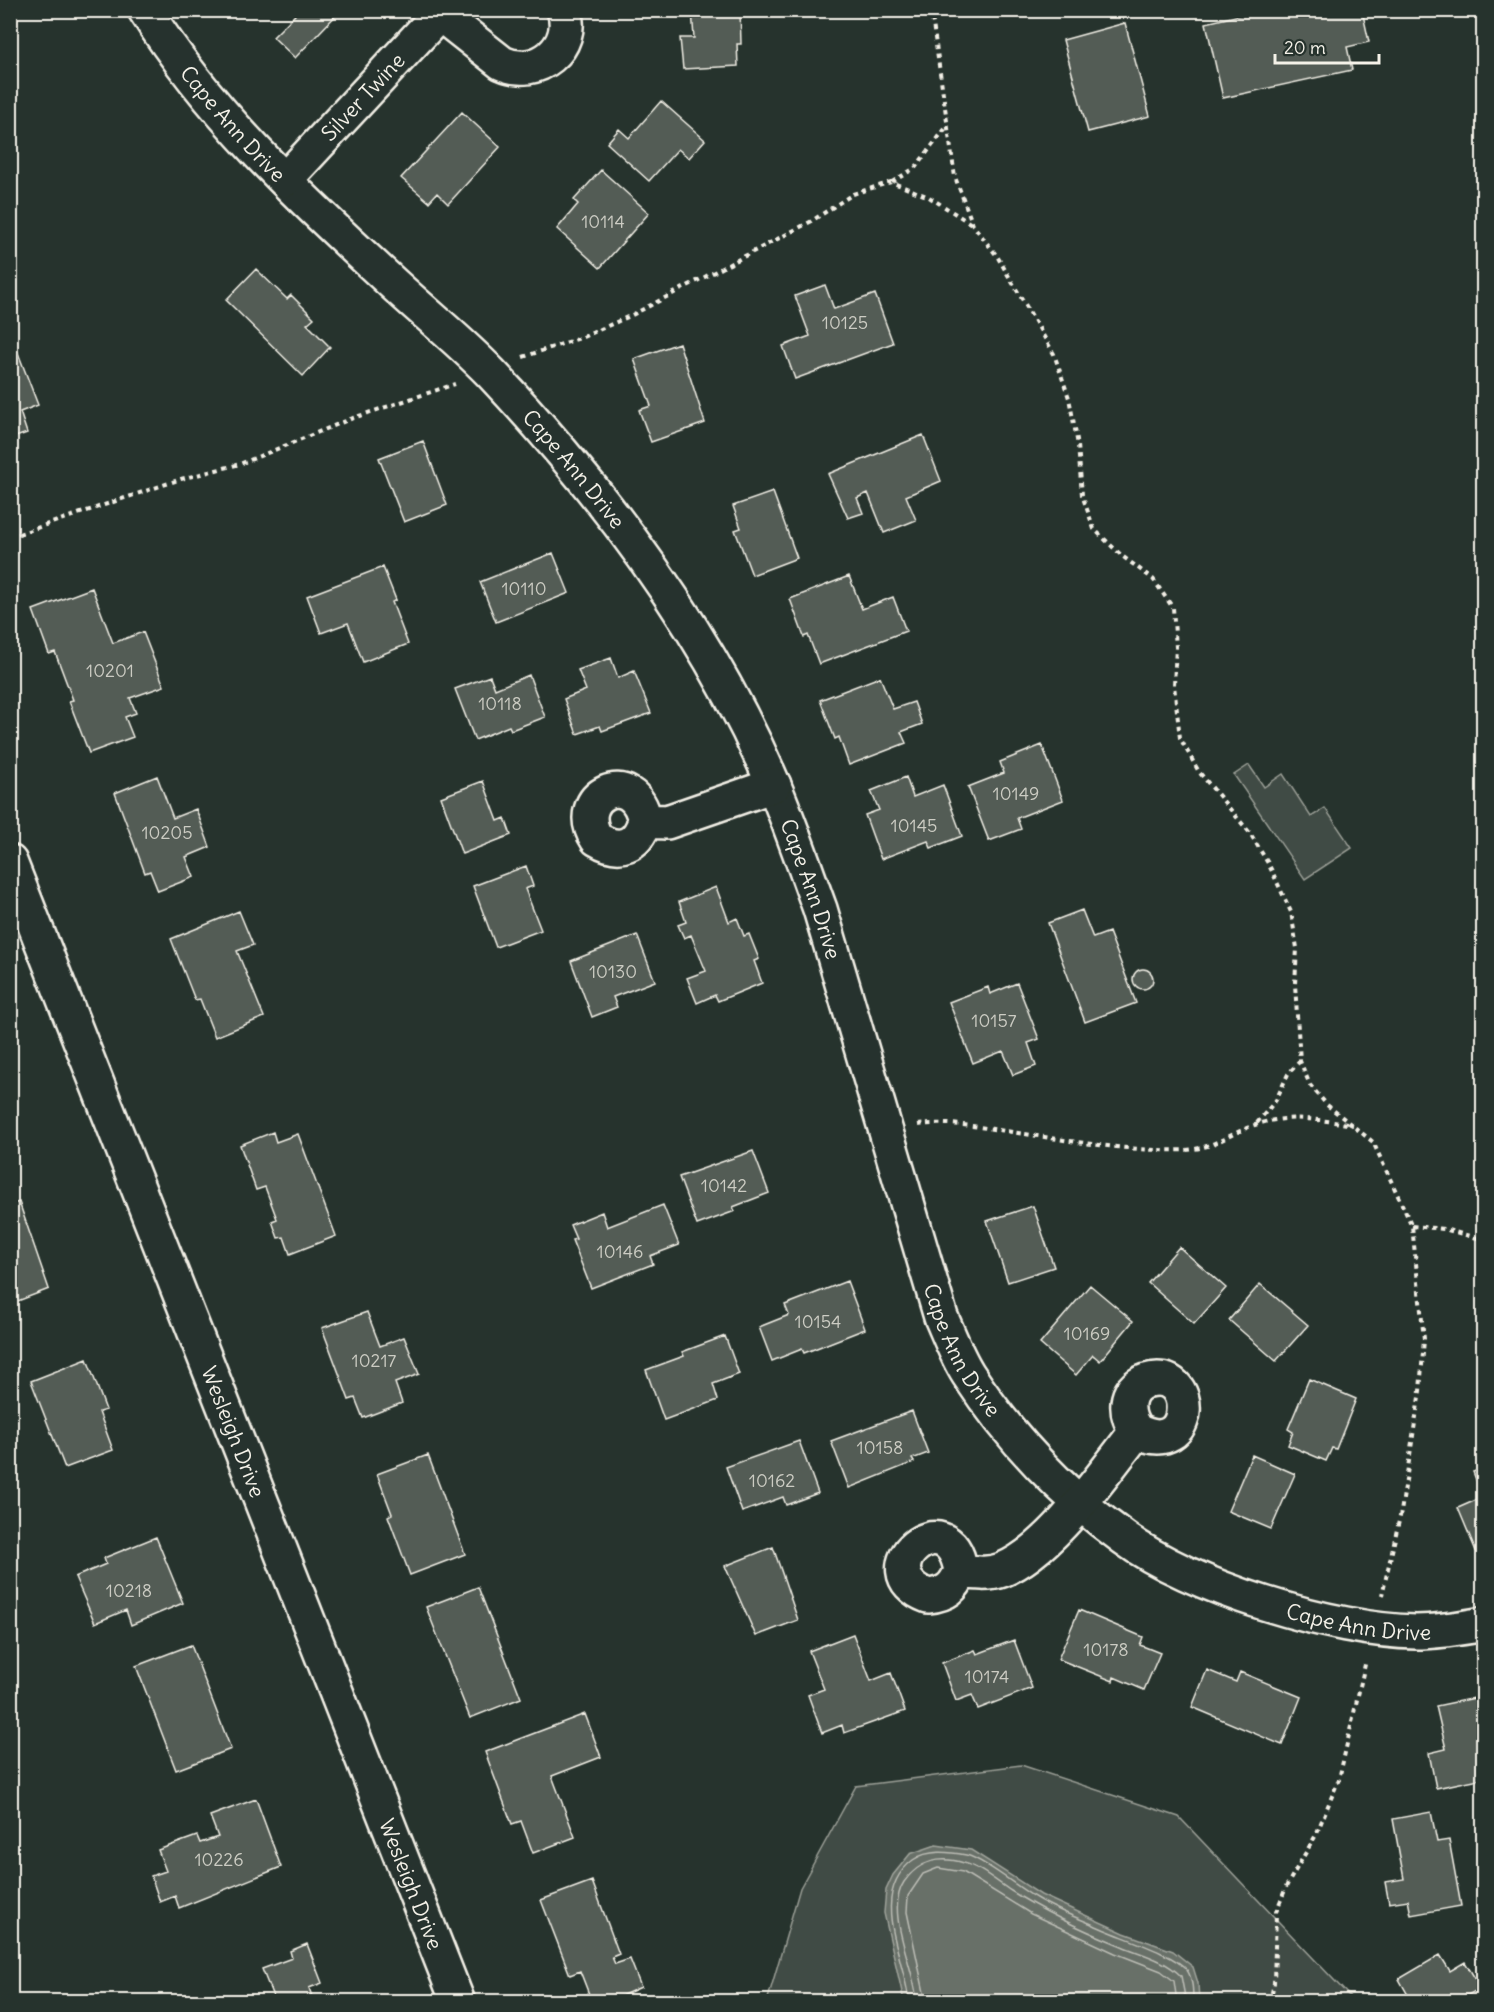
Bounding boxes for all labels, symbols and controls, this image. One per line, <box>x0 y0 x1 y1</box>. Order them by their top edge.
scale bar <box>1275 27 1378 65</box>
text: 20 m <box>1284 36 1326 59</box>
street label: Silver Twine <box>315 47 410 146</box>
street label: Cape Ann Drive <box>175 60 292 187</box>
house number: 10114 <box>581 210 625 233</box>
house number: 10125 <box>822 311 868 334</box>
street label: Cape Ann Drive <box>517 404 631 534</box>
house number: 10110 <box>501 577 547 600</box>
house number: 10201 <box>86 659 134 682</box>
house number: 10118 <box>478 692 522 715</box>
house number: 10149 <box>993 782 1039 805</box>
house number: 10145 <box>891 814 937 837</box>
street label: Cape Ann Drive <box>775 815 848 962</box>
house number: 10205 <box>141 821 193 844</box>
house number: 10130 <box>589 960 637 983</box>
house number: 10157 <box>971 1009 1017 1032</box>
house number: 10142 <box>701 1174 747 1197</box>
house number: 10146 <box>597 1240 643 1263</box>
street label: Cape Ann Drive <box>918 1280 1007 1422</box>
house number: 10154 <box>795 1310 841 1333</box>
house number: 10169 <box>1064 1322 1110 1345</box>
house number: 10217 <box>352 1349 397 1372</box>
street label: Wesleigh Drive <box>196 1362 272 1501</box>
house number: 10158 <box>857 1436 903 1459</box>
house number: 10162 <box>749 1469 795 1492</box>
house number: 10218 <box>106 1579 152 1602</box>
street label: Cape Ann Drive <box>1283 1597 1432 1646</box>
house number: 10178 <box>1083 1638 1129 1661</box>
house number: 10174 <box>965 1665 1009 1688</box>
street label: Wesleigh Drive <box>374 1815 449 1953</box>
house number: 10226 <box>194 1848 244 1871</box>

